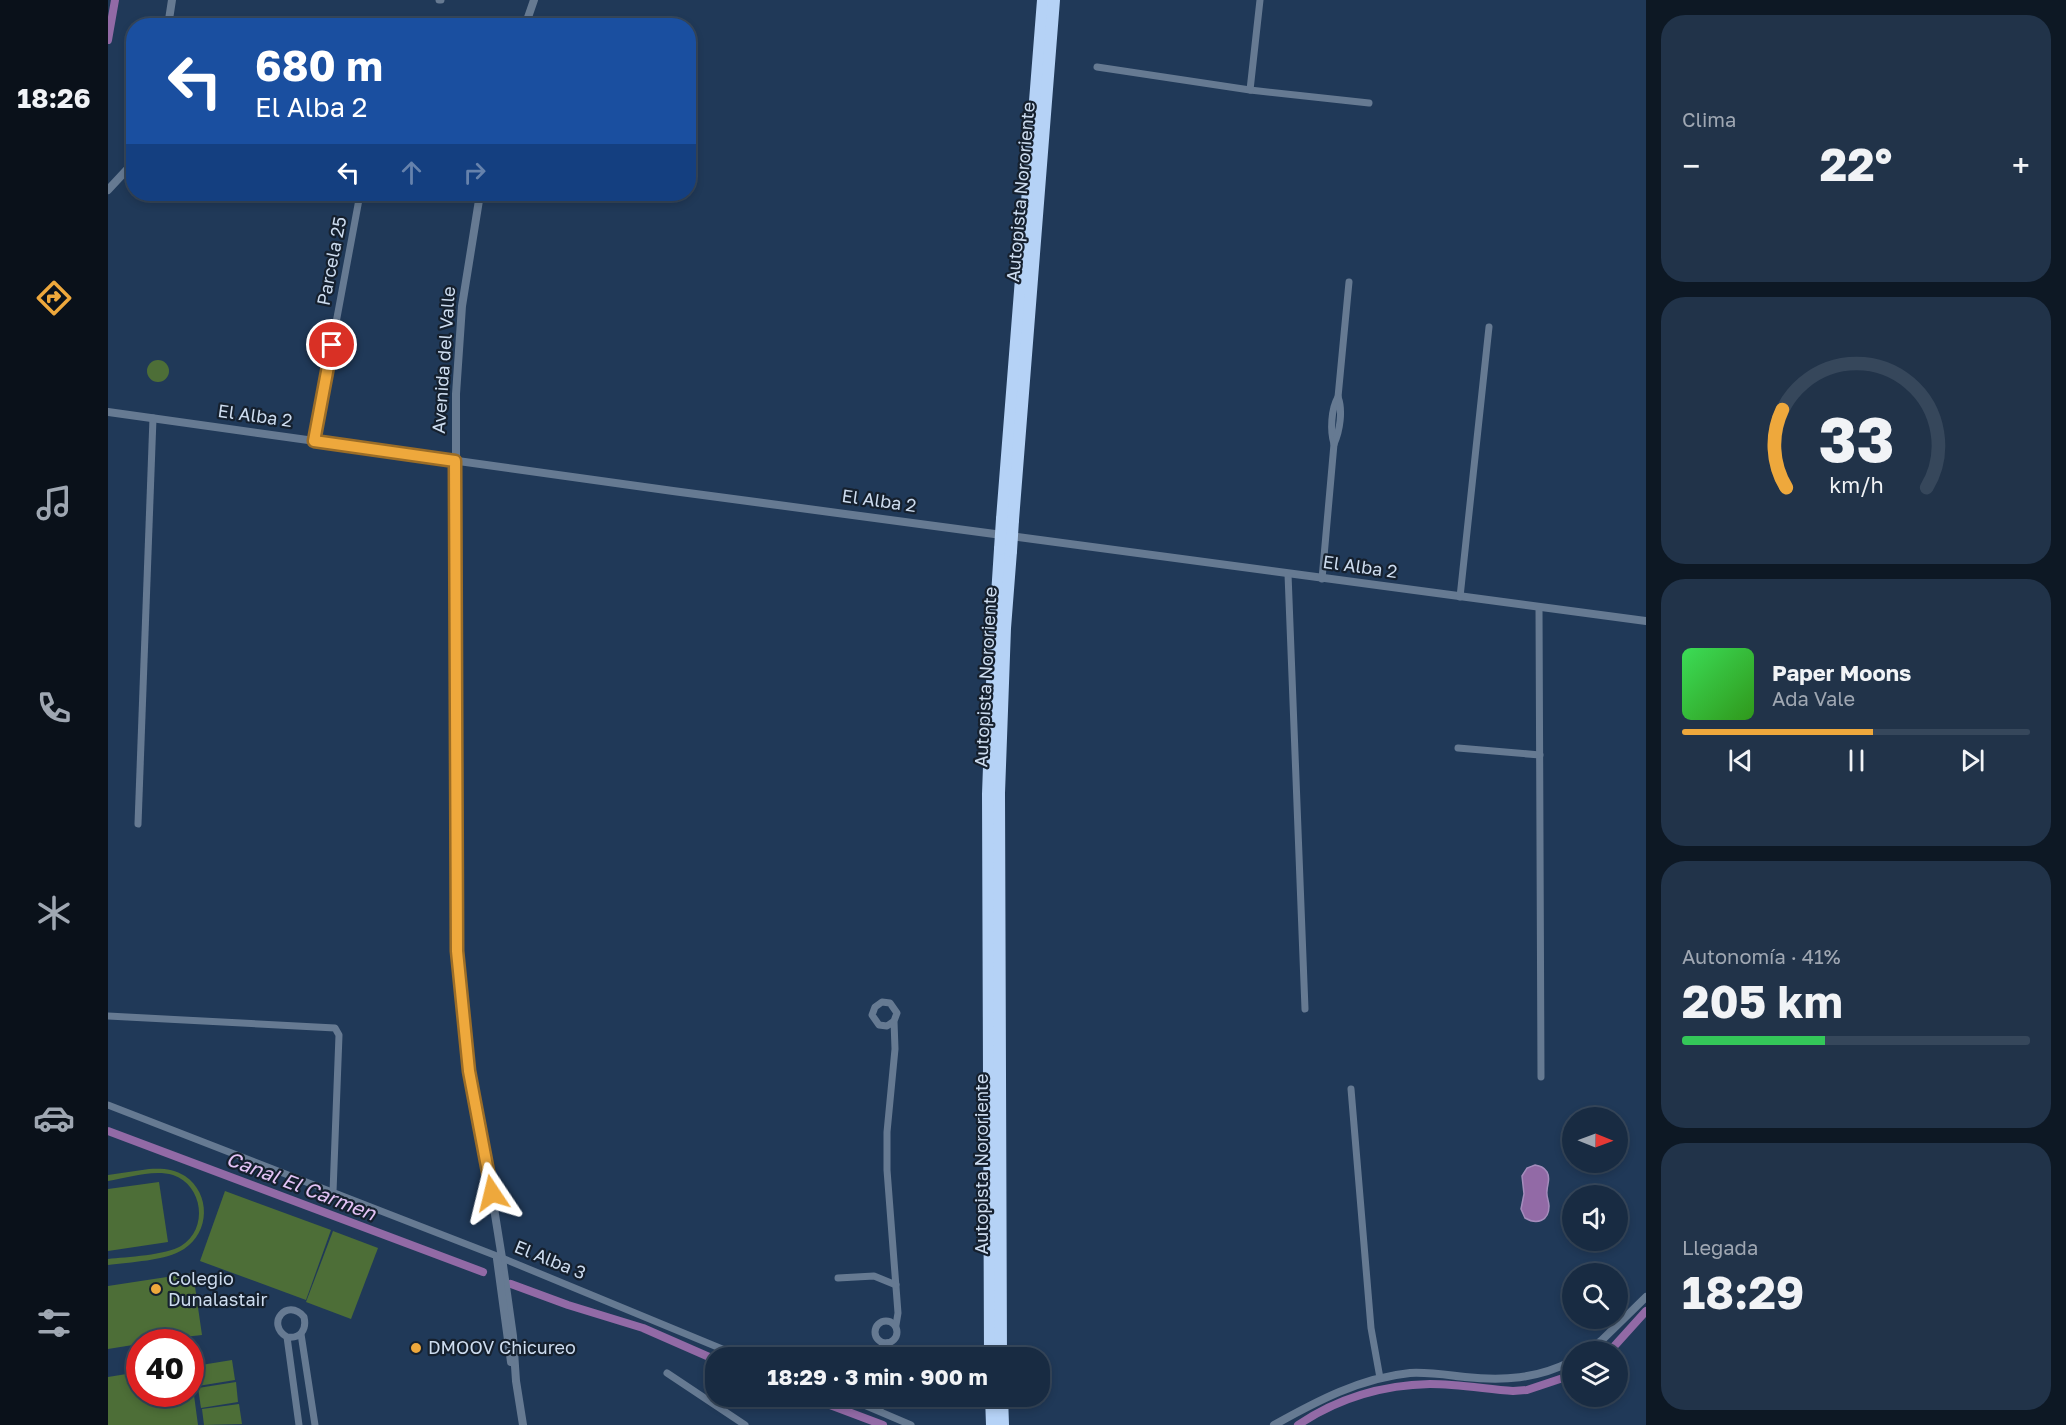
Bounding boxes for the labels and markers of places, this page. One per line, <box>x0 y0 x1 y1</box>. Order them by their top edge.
pin <box>306 319 357 370</box>
place label: Colegio Dunalastair <box>168 1267 267 1310</box>
marker: Colegio Dunalastair <box>149 1282 163 1296</box>
place label: DMOOV Chicureo <box>428 1336 576 1358</box>
marker: DMOOV Chicureo <box>409 1341 423 1355</box>

